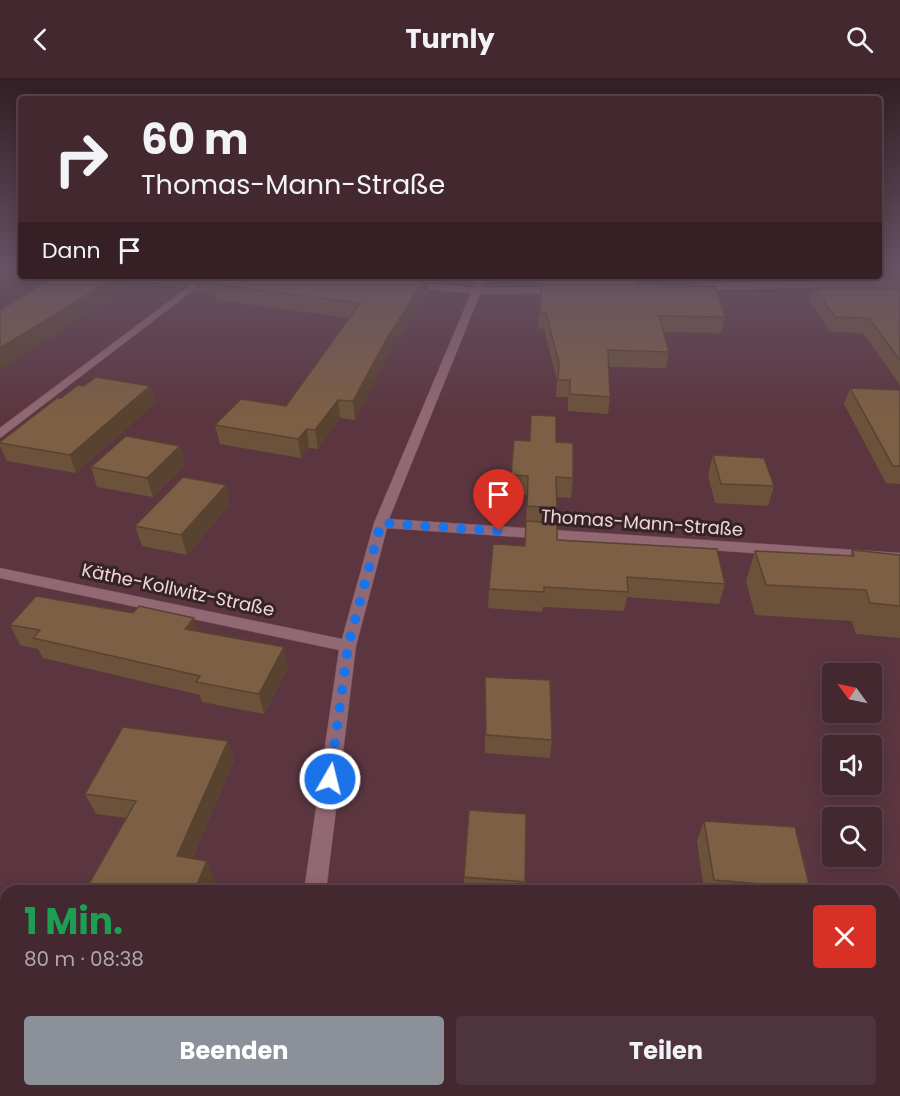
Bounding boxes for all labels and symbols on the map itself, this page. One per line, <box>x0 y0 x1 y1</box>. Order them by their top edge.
pin <box>473 469 524 531</box>
street label: Thomas-Mann-Straße <box>540 503 744 542</box>
street label: Käthe-Kollwitz-Straße <box>79 557 277 622</box>
north arrow <box>822 663 882 723</box>
position arrow <box>298 747 362 811</box>

